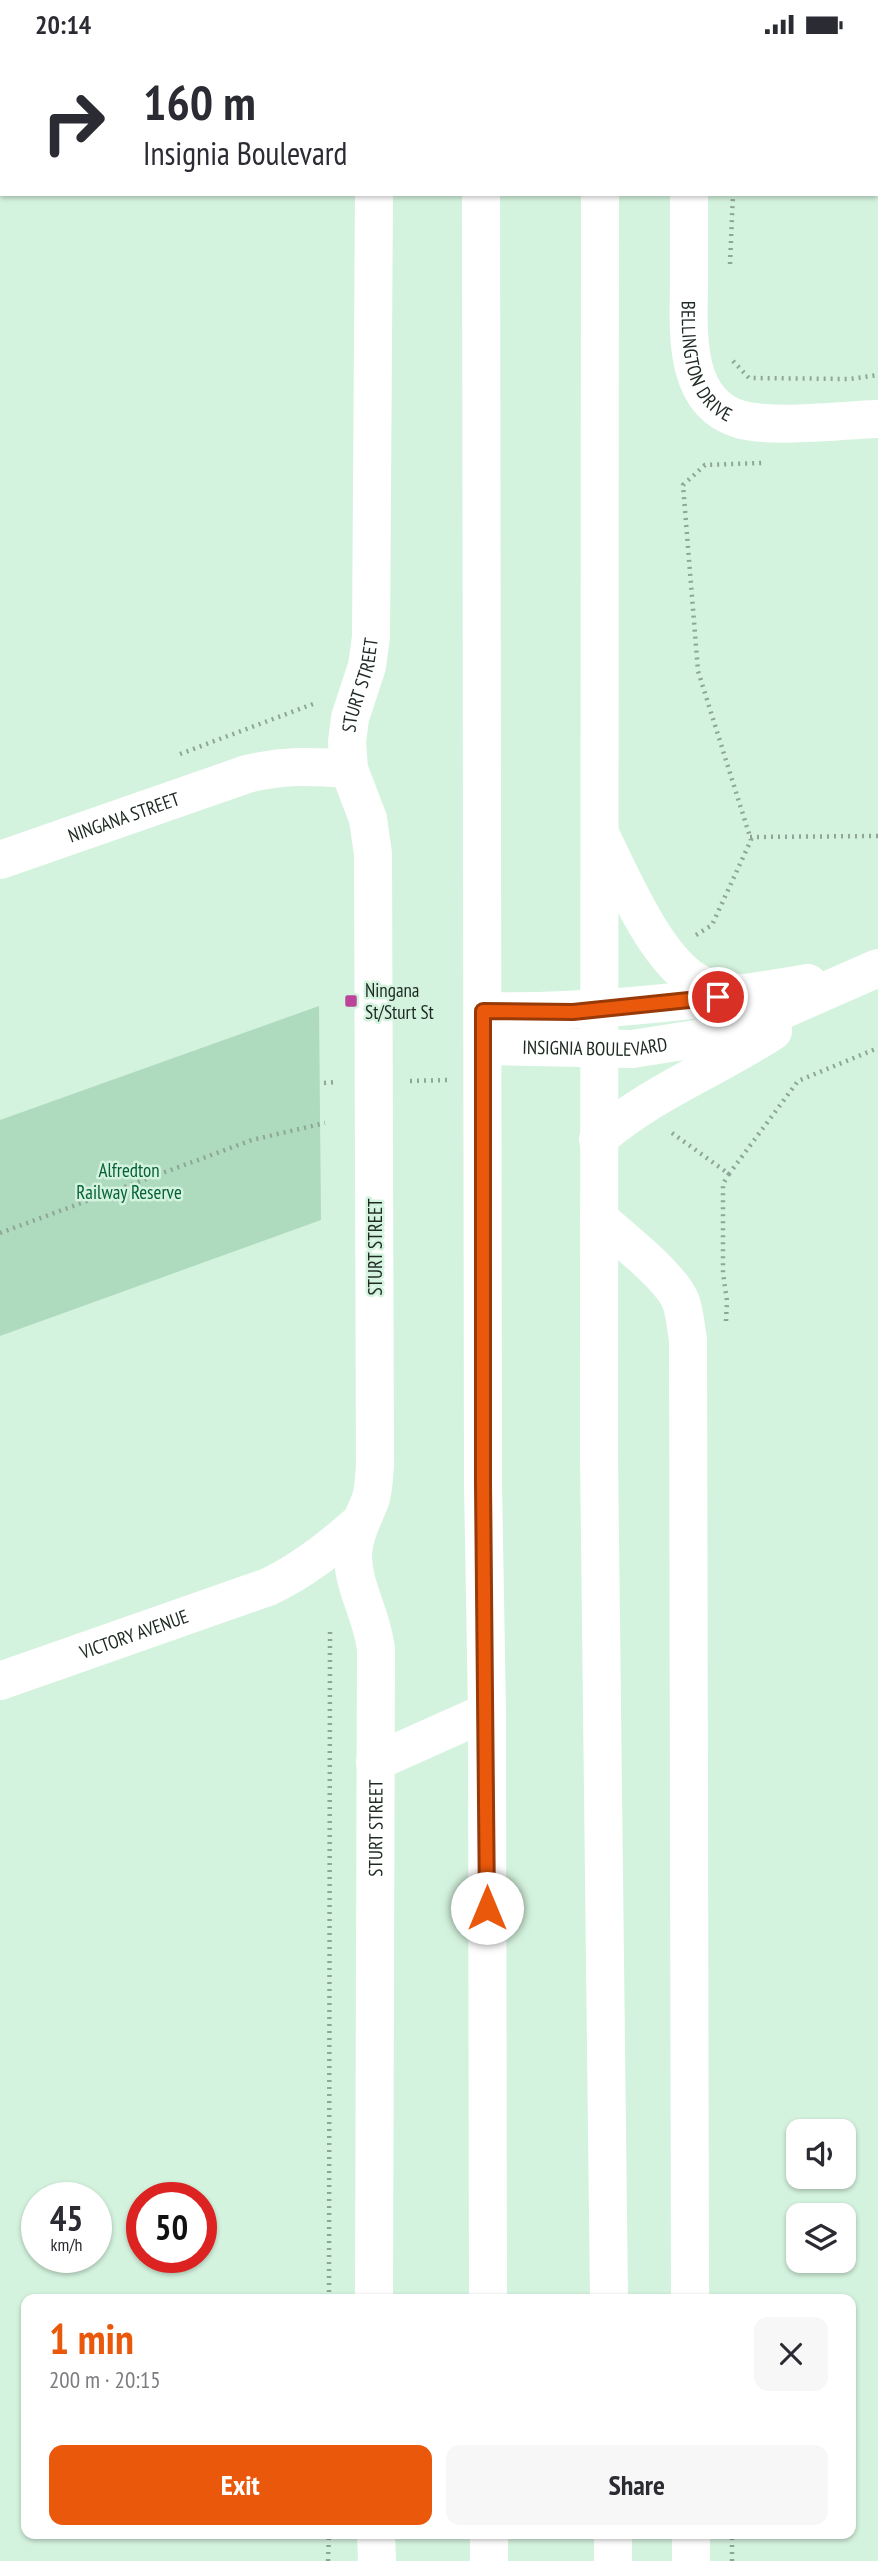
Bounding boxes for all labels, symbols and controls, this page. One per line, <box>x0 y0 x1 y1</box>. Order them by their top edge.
text: 20:14 <box>35 8 91 41</box>
text: 160 m <box>143 70 256 134</box>
icon: right <box>28 77 119 168</box>
text: Insignia Boulevard <box>143 132 347 174</box>
street label: BELLINGTON DRIVE <box>677 301 736 427</box>
street label: STURT STREET <box>336 636 383 734</box>
street label: NINGANA STREET <box>65 786 183 847</box>
pin <box>688 967 748 1027</box>
place label: Ningana St/Sturt St <box>365 978 435 1024</box>
icon: arrive <box>699 978 737 1016</box>
marker: Ningana St/Sturt St <box>343 993 359 1009</box>
street label: INSIGNIA BOULEVARD <box>522 1032 669 1061</box>
park label: Alfredton Railway Reserve <box>76 1158 182 1204</box>
street label: STURT STREET <box>363 1198 387 1296</box>
street label: VICTORY AVENUE <box>76 1604 191 1664</box>
street label: STURT STREET <box>363 1779 388 1877</box>
position arrow <box>450 1871 524 1945</box>
map controls <box>786 2119 856 2273</box>
button: sound <box>786 2119 856 2189</box>
speed limit sign: 50 <box>126 2182 217 2273</box>
text: 45 <box>50 2195 83 2241</box>
button: layers <box>786 2203 856 2273</box>
text: km/h <box>51 2233 82 2256</box>
text: 1 min <box>49 2311 134 2366</box>
button: close <box>754 2317 828 2391</box>
text: 200 m · 20:15 <box>49 2365 161 2394</box>
button: Exit <box>49 2445 432 2525</box>
button: Share <box>446 2445 828 2525</box>

